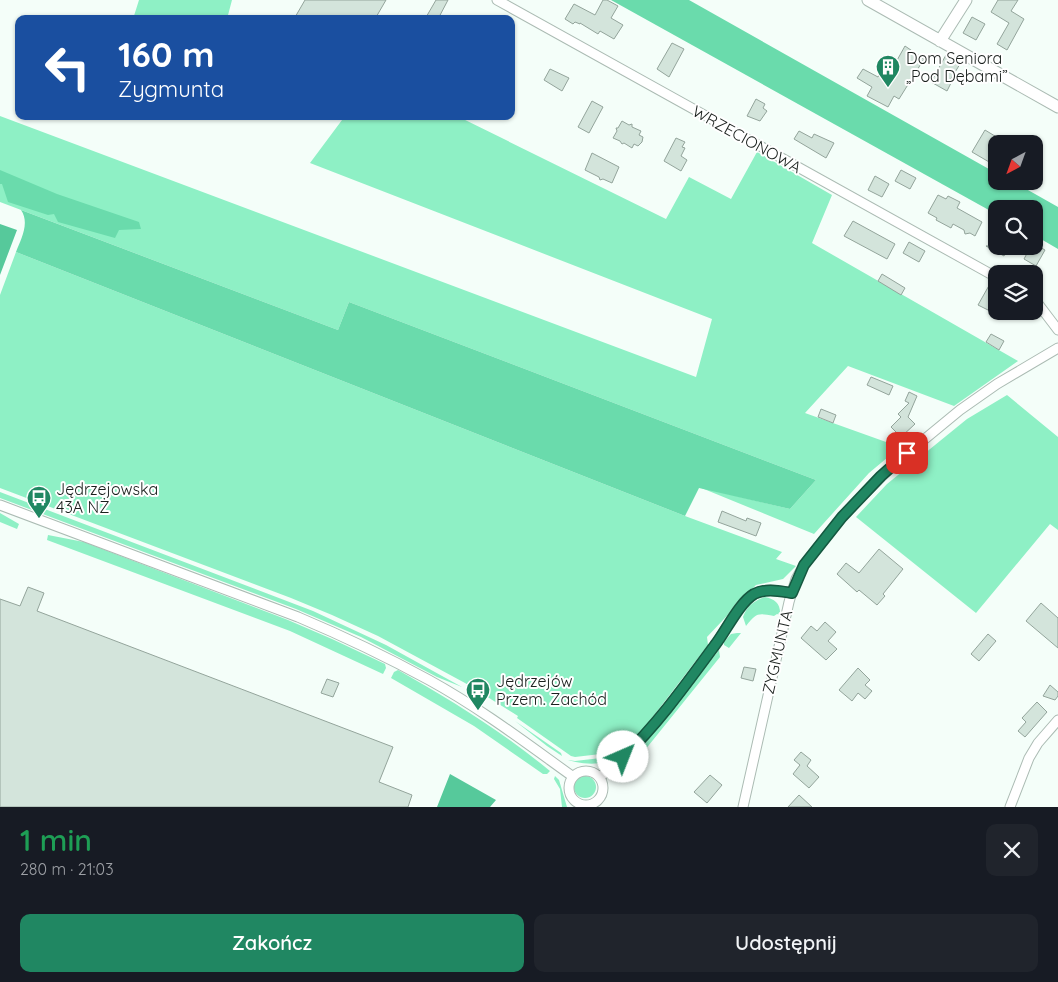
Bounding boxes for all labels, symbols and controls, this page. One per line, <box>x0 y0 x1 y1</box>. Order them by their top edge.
text: 160 m <box>118 32 215 76</box>
icon: left <box>35 35 100 100</box>
place label: Dom Seniora „Pod Dębami” <box>906 48 1008 86</box>
building icon: Dom Seniora „Pod Dębami” <box>875 54 901 88</box>
text: Zygmunta <box>118 75 224 103</box>
street label: WRZECIONOWA <box>689 101 805 177</box>
north arrow <box>988 135 1042 190</box>
map controls <box>988 135 1043 320</box>
button: search <box>988 200 1043 255</box>
button: layers <box>988 265 1043 320</box>
pin <box>886 432 928 474</box>
icon: arrive <box>893 439 921 467</box>
place label: Jędrzejowska 43A NŻ <box>56 479 158 517</box>
bus stop icon: Jędrzejowska 43A NŻ <box>26 485 52 519</box>
street label: ZYGMUNTA <box>758 608 796 696</box>
place label: Jędrzejów Przem. Zachód <box>496 671 607 709</box>
bus stop icon: Jędrzejów Przem. Zachód <box>465 677 491 711</box>
position arrow <box>596 730 648 782</box>
text: 1 min <box>20 821 92 859</box>
button: close <box>986 824 1038 876</box>
text: 280 m · 21:03 <box>20 859 114 879</box>
button: Zakończ <box>20 914 524 972</box>
button: Udostępnij <box>534 914 1038 972</box>

